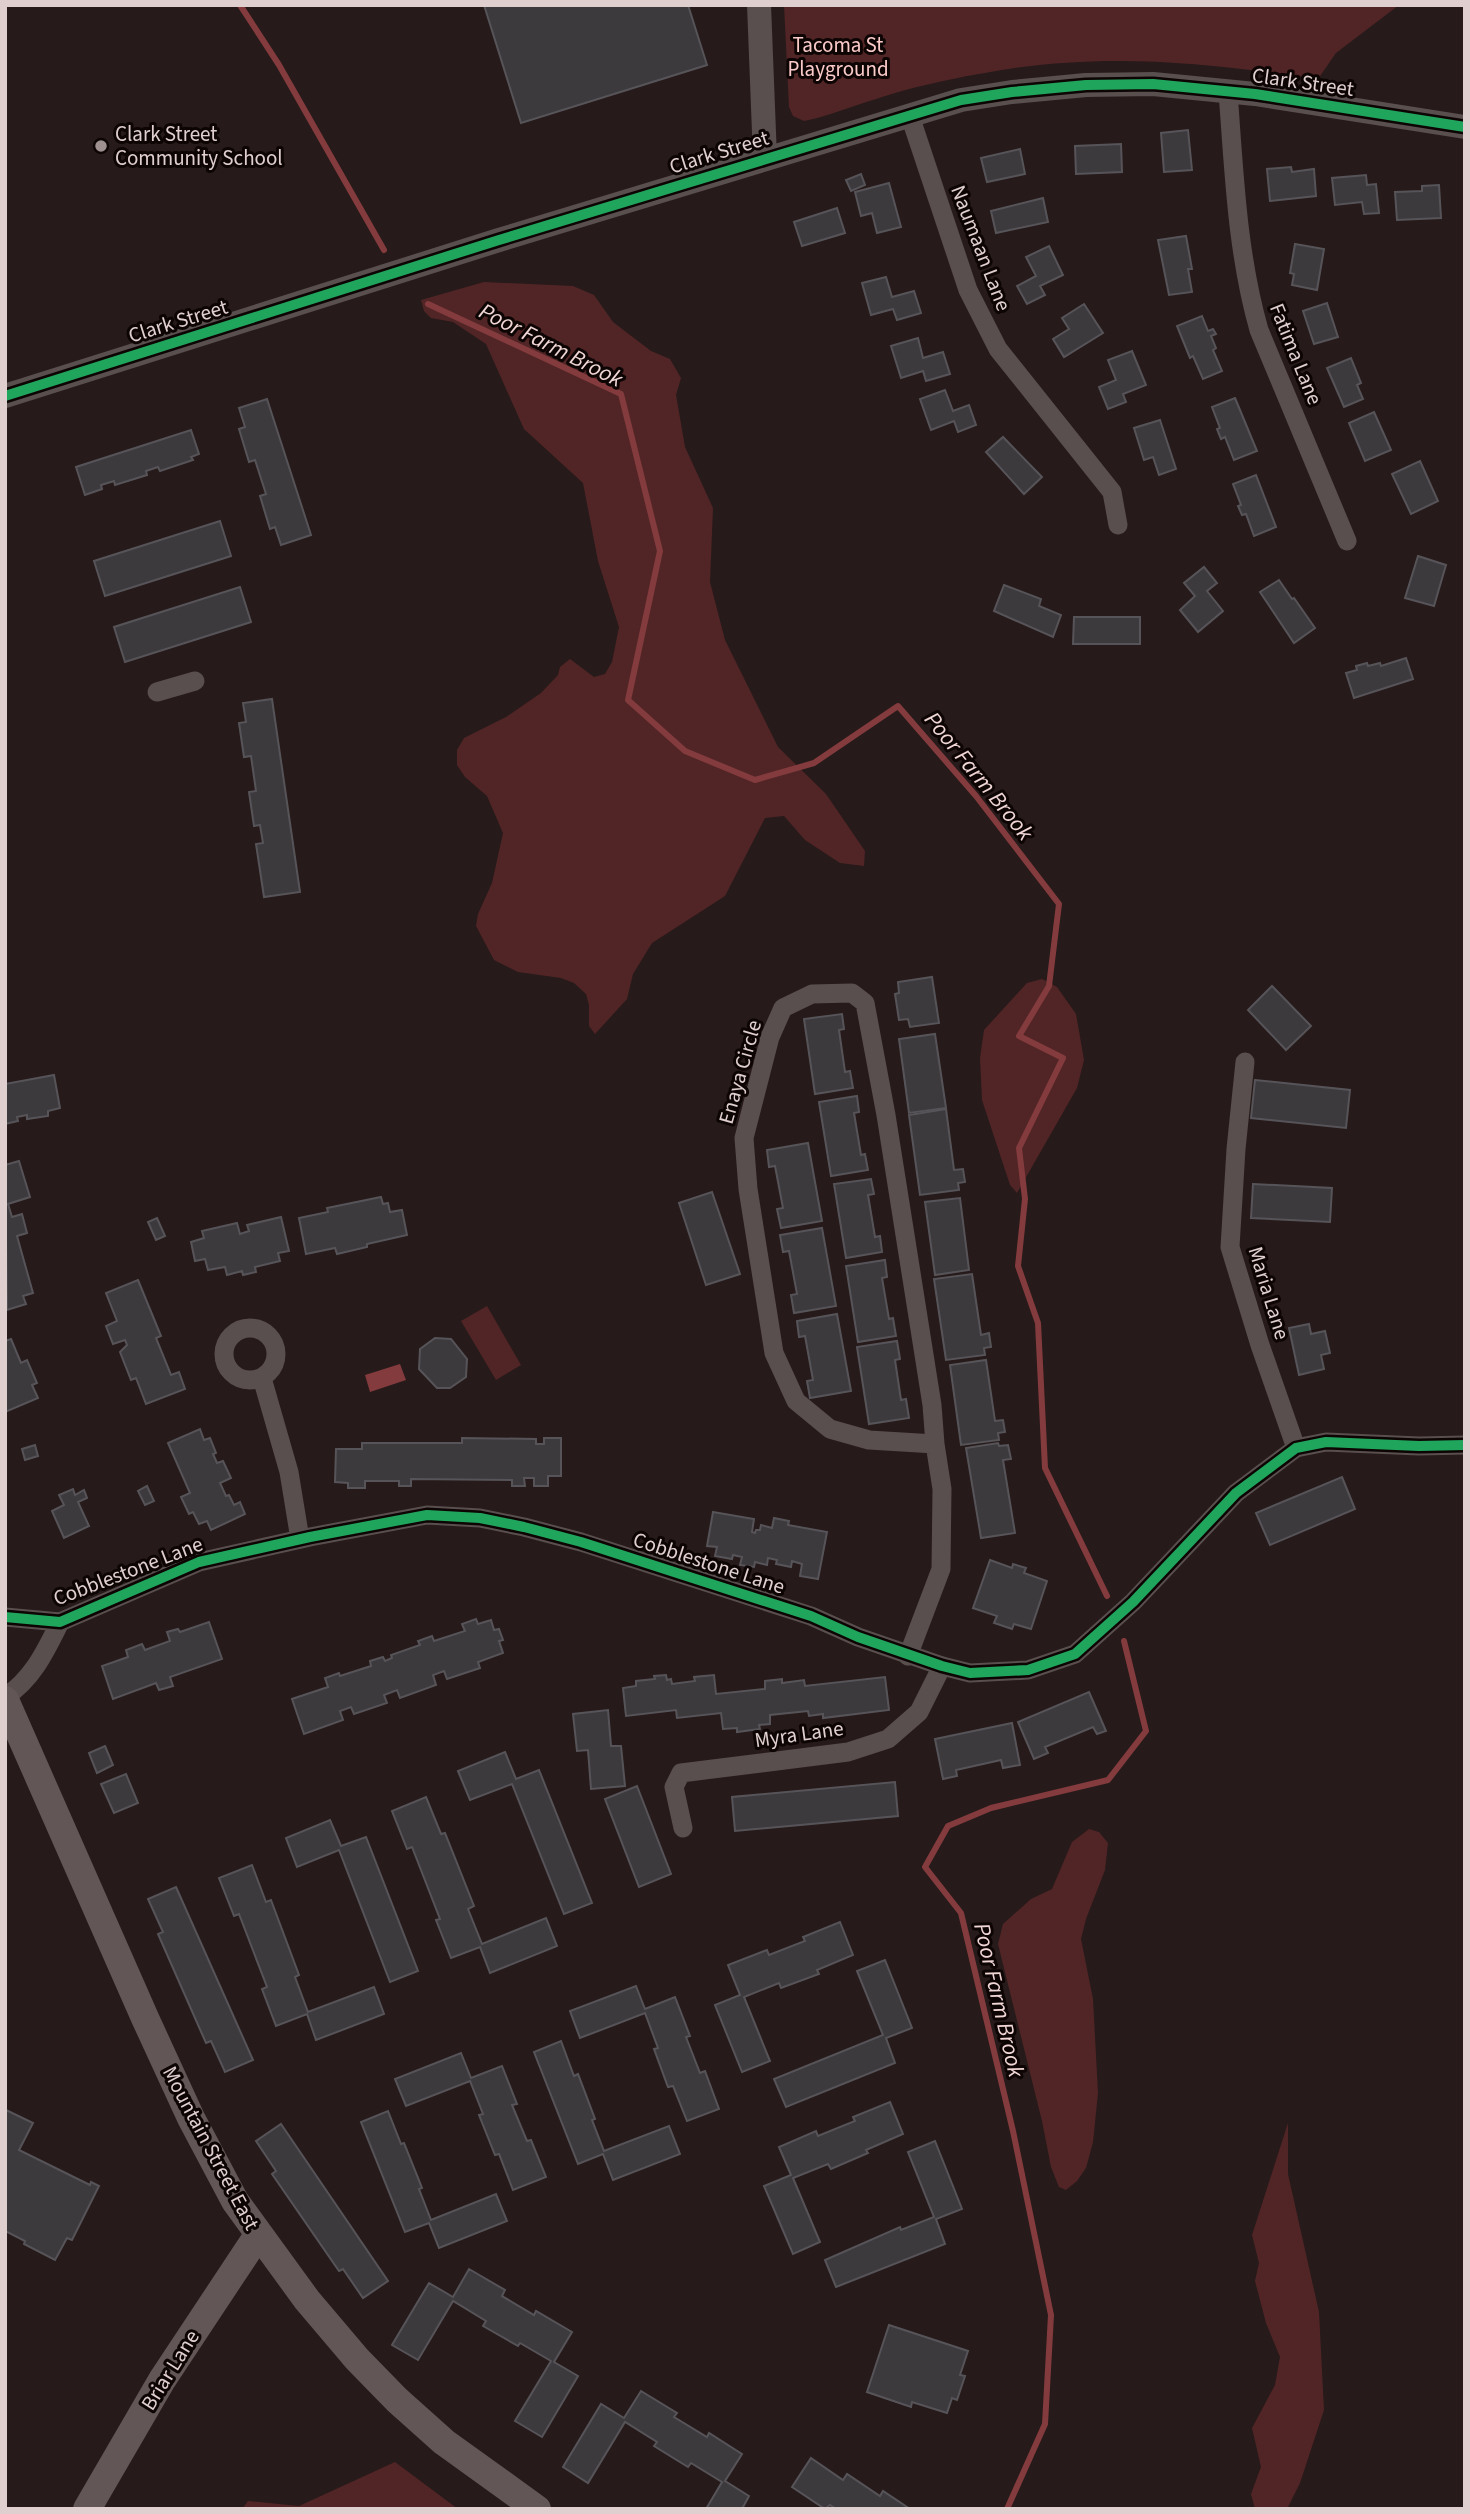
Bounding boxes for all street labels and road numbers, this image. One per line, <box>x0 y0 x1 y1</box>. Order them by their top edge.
street label: Clark Street <box>1250 60 1356 104</box>
street label: Clark Street <box>666 123 772 181</box>
street label: Naumaan Lane <box>943 181 1019 315</box>
street label: Clark Street <box>125 292 231 350</box>
street label: Fatima Lane <box>1262 299 1330 409</box>
street label: Enaya Circle <box>711 1016 769 1128</box>
street label: Maria Lane <box>1241 1243 1297 1343</box>
street label: Cobblestone Lane <box>629 1524 789 1602</box>
street label: Cobblestone Lane <box>49 1529 207 1613</box>
street label: Myra Lane <box>753 1713 845 1755</box>
street label: Mountain Street East <box>155 2061 267 2235</box>
street label: Briar Lane <box>134 2324 206 2416</box>

